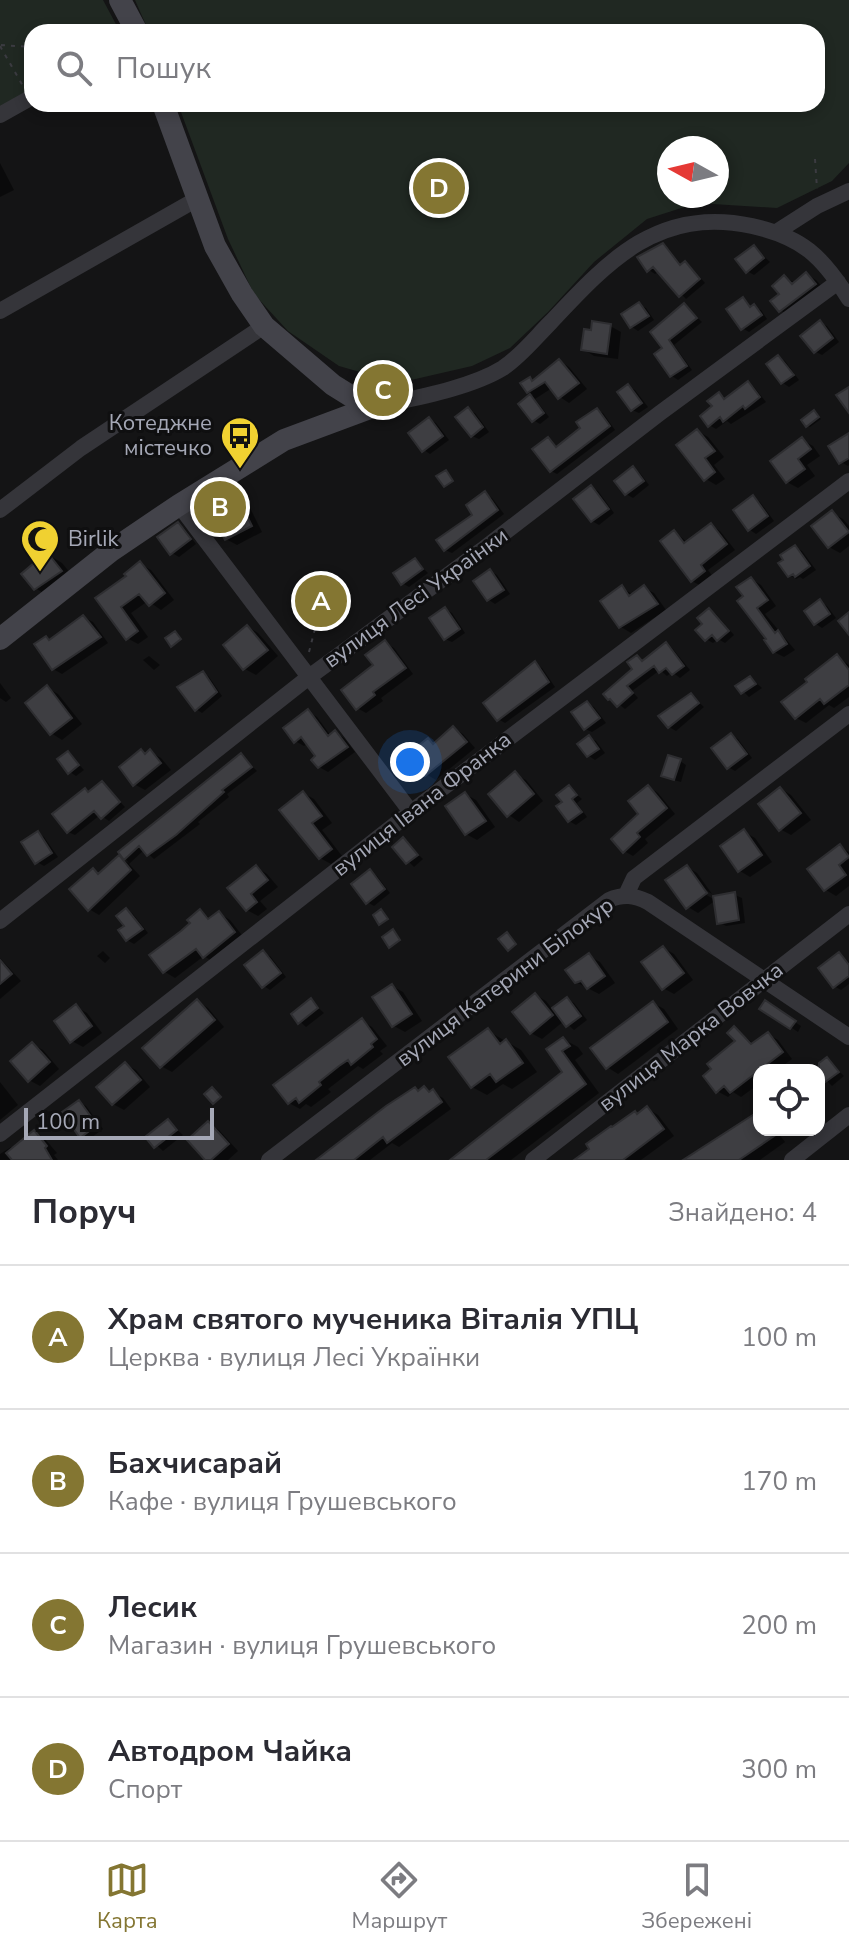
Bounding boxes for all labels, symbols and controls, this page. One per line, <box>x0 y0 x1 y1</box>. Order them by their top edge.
search box <box>24 24 825 112</box>
icon: search <box>52 46 96 90</box>
text: Пошук <box>116 48 211 89</box>
north arrow <box>657 136 729 208</box>
pin: D <box>413 158 465 218</box>
pin: C <box>357 360 409 420</box>
place label: Котеджне містечко <box>109 408 212 463</box>
bus stop icon: Котеджне містечко <box>219 415 261 470</box>
pin: B <box>194 477 246 537</box>
mosque icon: Birlik <box>19 518 61 573</box>
street label: вулиця Лесі Українки <box>318 521 514 675</box>
place label: Birlik <box>68 524 119 554</box>
pin: A <box>295 571 347 631</box>
street label: вулиця Івана Франка <box>327 725 517 883</box>
your location <box>390 742 430 782</box>
street label: вулиця Катерини Білокур <box>390 890 620 1074</box>
street label: вулиця Марка Вовчка <box>592 955 790 1119</box>
map controls <box>753 1064 825 1136</box>
button: locate <box>753 1064 825 1136</box>
scale bar <box>24 1104 214 1140</box>
text: 100 m <box>36 1107 100 1137</box>
text: Поруч <box>32 1189 137 1235</box>
text: Знайдено: 4 <box>668 1195 817 1230</box>
text: Храм святого мученика Віталія УПЦ <box>108 1299 638 1340</box>
text: A <box>48 1320 68 1355</box>
text: 100 m <box>741 1320 817 1355</box>
text: Церква · вулиця Лесі Українки <box>108 1340 480 1375</box>
text: Бахчисарай <box>108 1443 282 1484</box>
text: B <box>49 1464 67 1499</box>
text: 170 m <box>741 1464 817 1499</box>
text: Кафе · вулиця Грушевського <box>108 1484 457 1519</box>
text: Лесик <box>108 1587 197 1628</box>
text: C <box>49 1608 67 1643</box>
text: 200 m <box>741 1608 817 1643</box>
text: Магазин · вулиця Грушевського <box>108 1628 496 1663</box>
text: Автодром Чайка <box>108 1731 352 1772</box>
text: D <box>48 1752 68 1787</box>
text: 300 m <box>741 1752 817 1787</box>
text: Спорт <box>108 1772 182 1807</box>
tab: Карта <box>97 1858 158 1936</box>
tab: Маршрут <box>352 1858 447 1936</box>
tab: Збережені <box>641 1858 752 1936</box>

